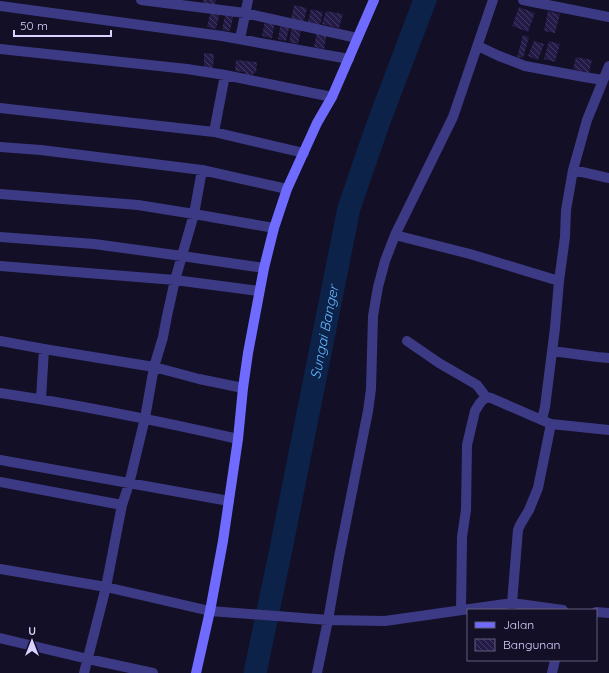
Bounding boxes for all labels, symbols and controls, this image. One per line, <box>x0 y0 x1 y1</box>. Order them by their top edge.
scale bar <box>14 12 111 38</box>
text: 50 m <box>20 18 48 33</box>
water label: Sungai Banger <box>306 282 343 381</box>
legend <box>467 609 597 661</box>
text: Jalan <box>503 617 534 632</box>
north arrow <box>12 621 52 661</box>
text: U <box>28 624 36 638</box>
text: Bangunan <box>503 637 560 652</box>

